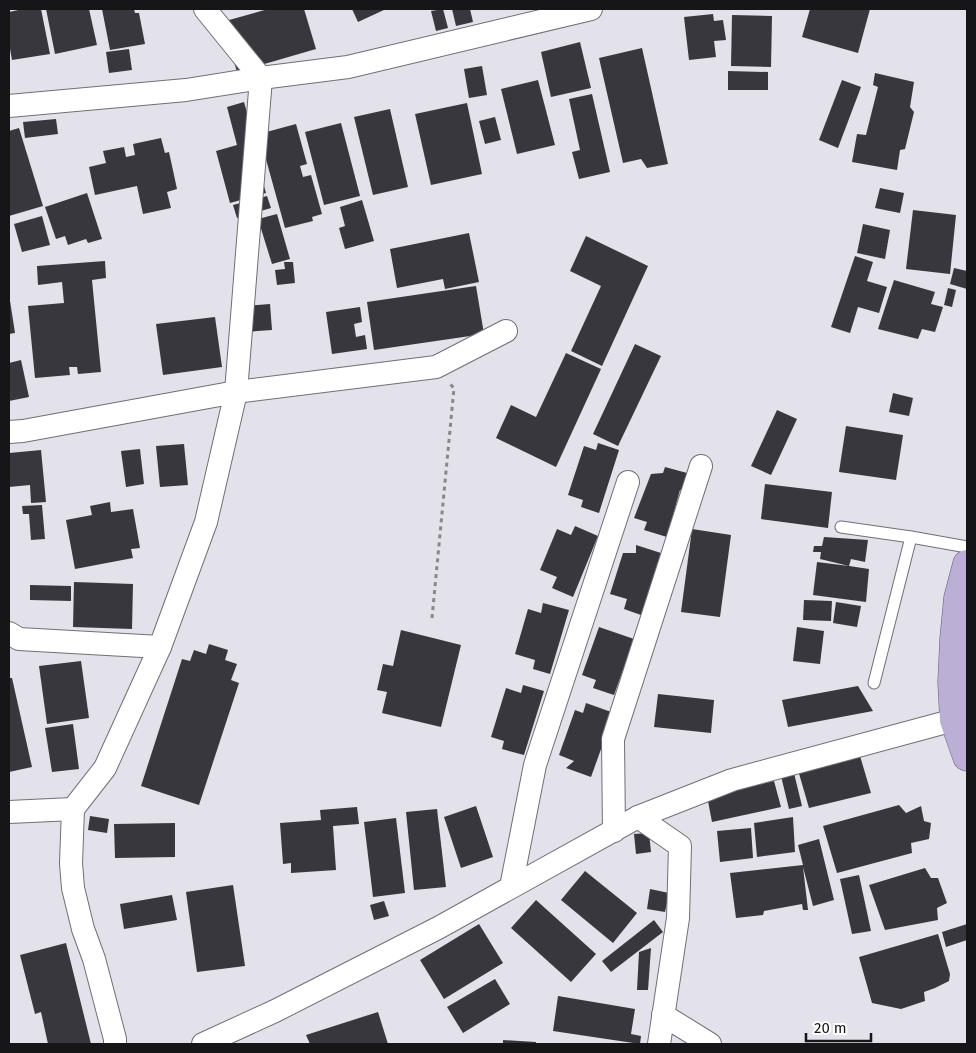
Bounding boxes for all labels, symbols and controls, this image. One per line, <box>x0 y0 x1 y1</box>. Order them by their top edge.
scale bar <box>806 1010 871 1042</box>
text: 20 m <box>814 1019 847 1037</box>

